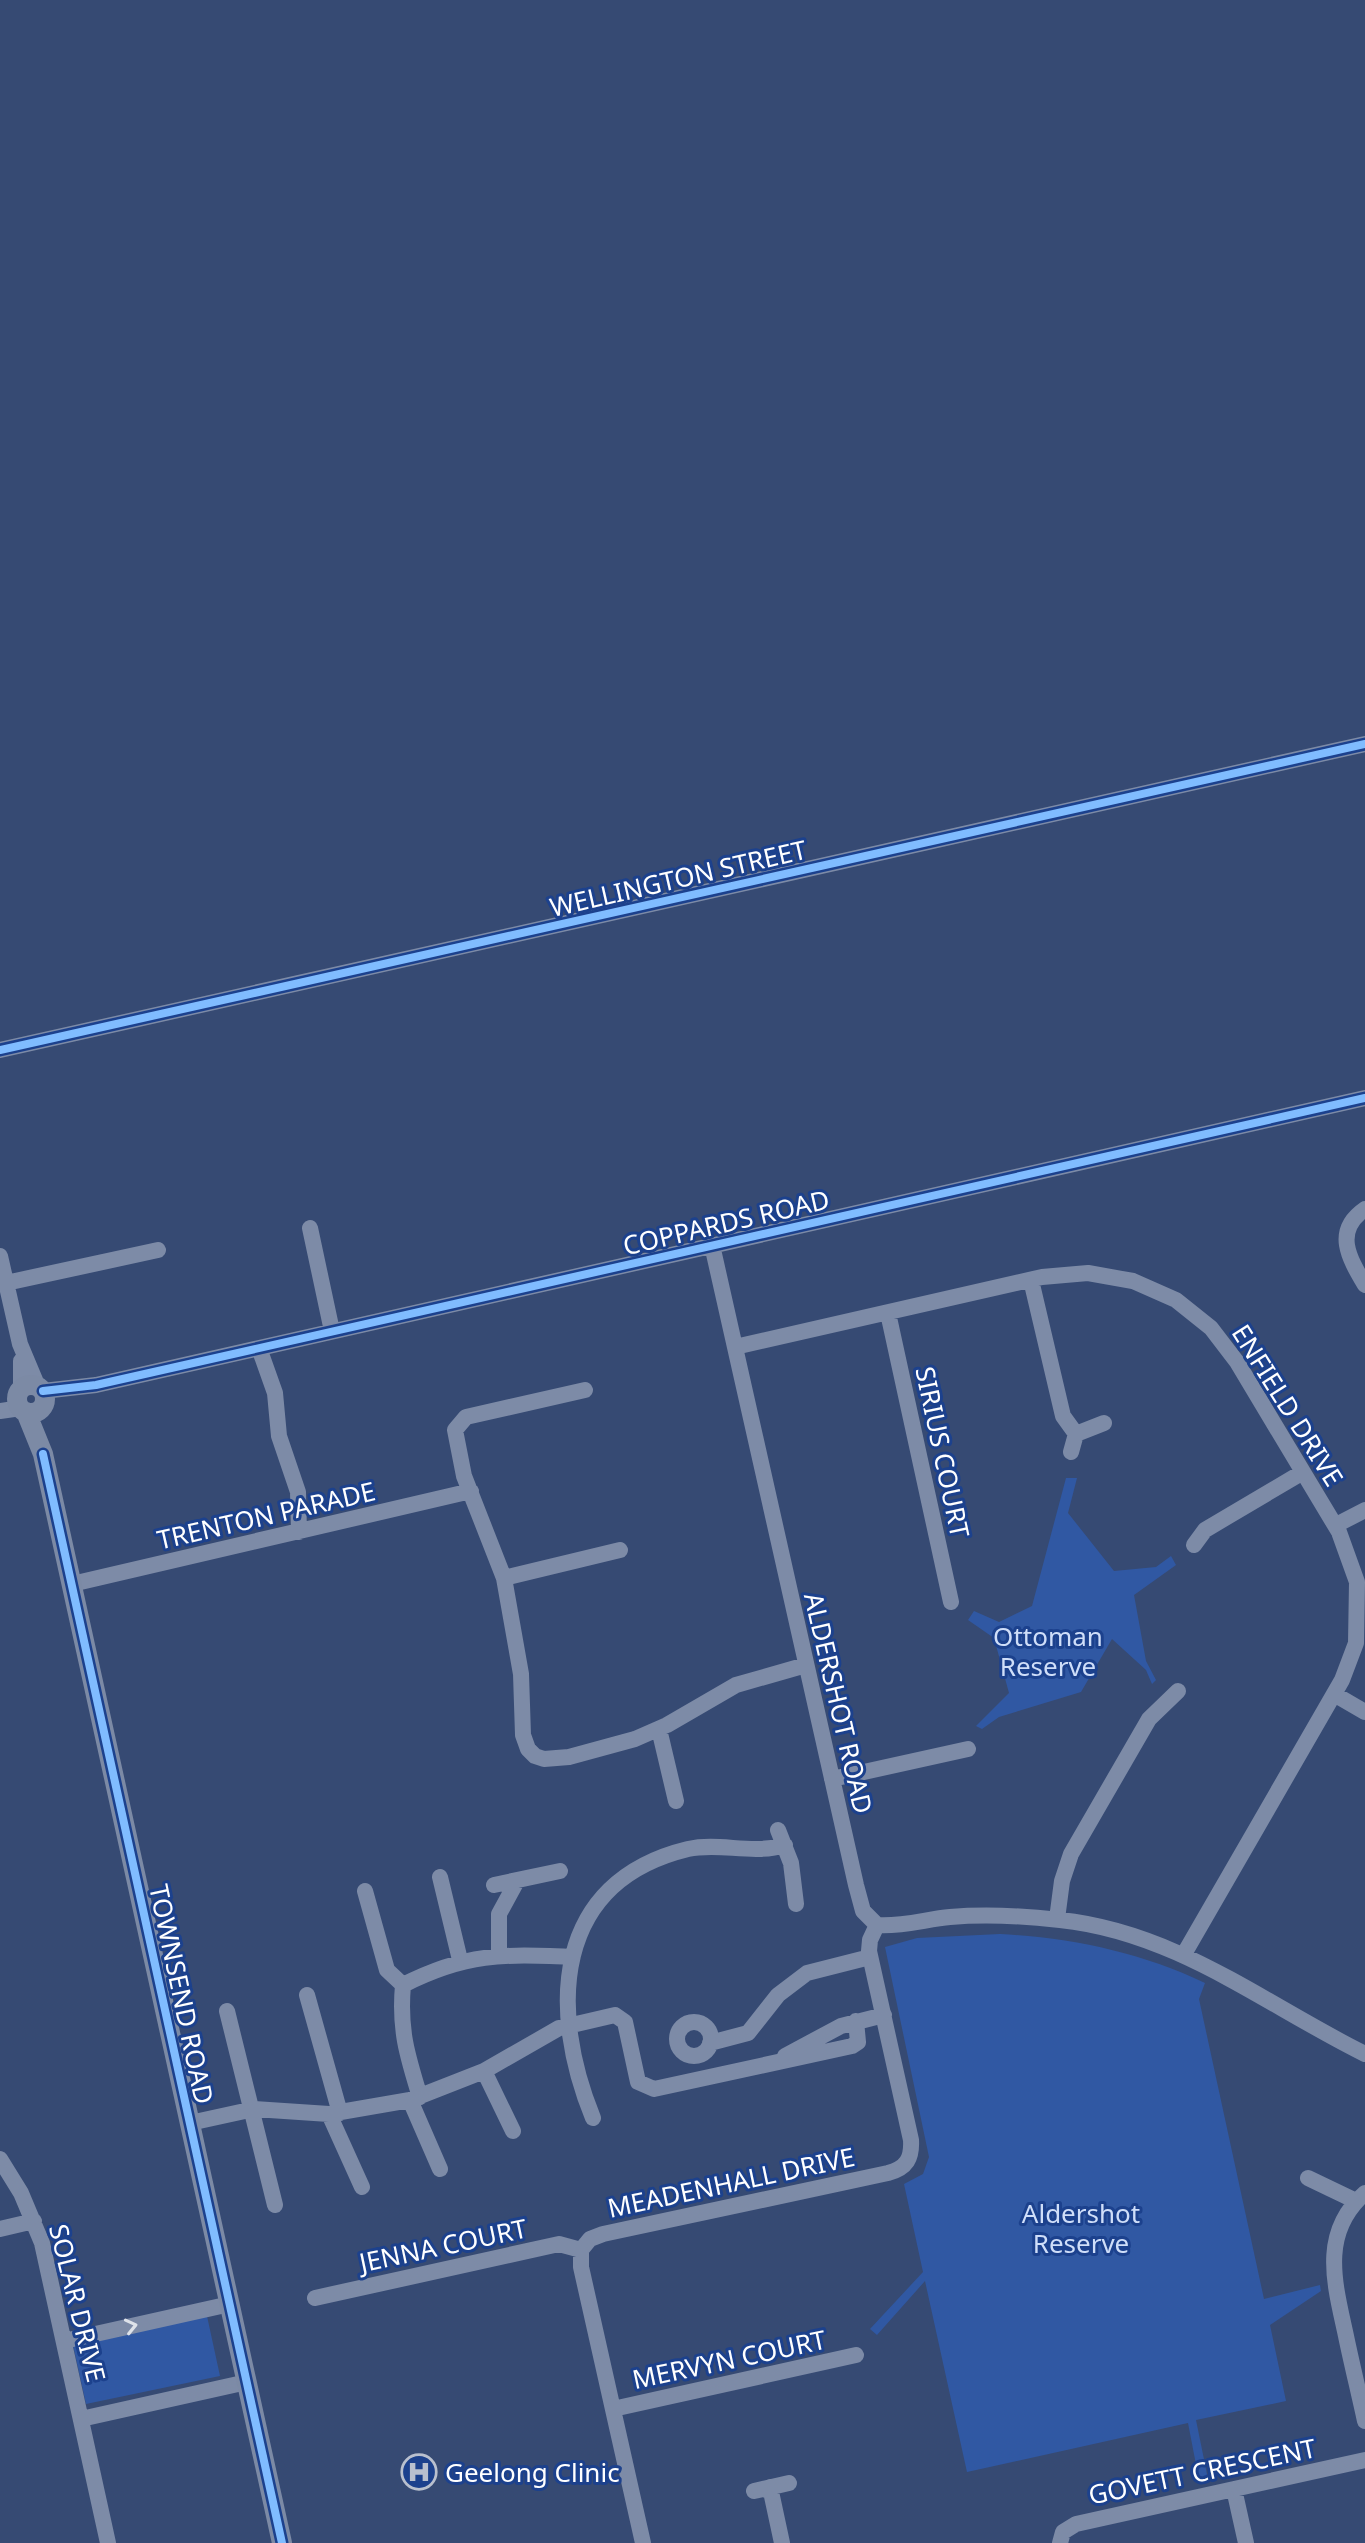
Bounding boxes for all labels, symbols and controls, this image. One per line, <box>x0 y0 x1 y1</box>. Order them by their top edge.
street label: WELLINGTON STREET <box>546 831 810 925</box>
street label: COPPARDS ROAD <box>619 1181 833 1263</box>
street label: ENFIELD DRIVE <box>1224 1317 1352 1493</box>
street label: SIRIUS COURT <box>907 1363 979 1541</box>
street label: TRENTON PARADE <box>153 1472 379 1558</box>
street label: ALDERSHOT ROAD <box>796 1589 882 1817</box>
park label: Ottoman Reserve <box>993 1618 1103 1684</box>
street label: TOWNSEND ROAD <box>141 1881 223 2107</box>
street label: MEADENHALL DRIVE <box>604 2138 858 2226</box>
park label: Aldershot Reserve <box>1022 2195 1140 2261</box>
street label: JENNA COURT <box>353 2210 531 2281</box>
street label: SOLAR DRIVE <box>41 2220 115 2386</box>
one-way arrow <box>124 2318 137 2335</box>
street label: MERVYN COURT <box>629 2321 830 2397</box>
street label: GOVETT CRESCENT <box>1085 2429 1320 2513</box>
hospital icon: Geelong Clinic <box>400 2453 438 2491</box>
place label: Geelong Clinic <box>445 2454 620 2490</box>

